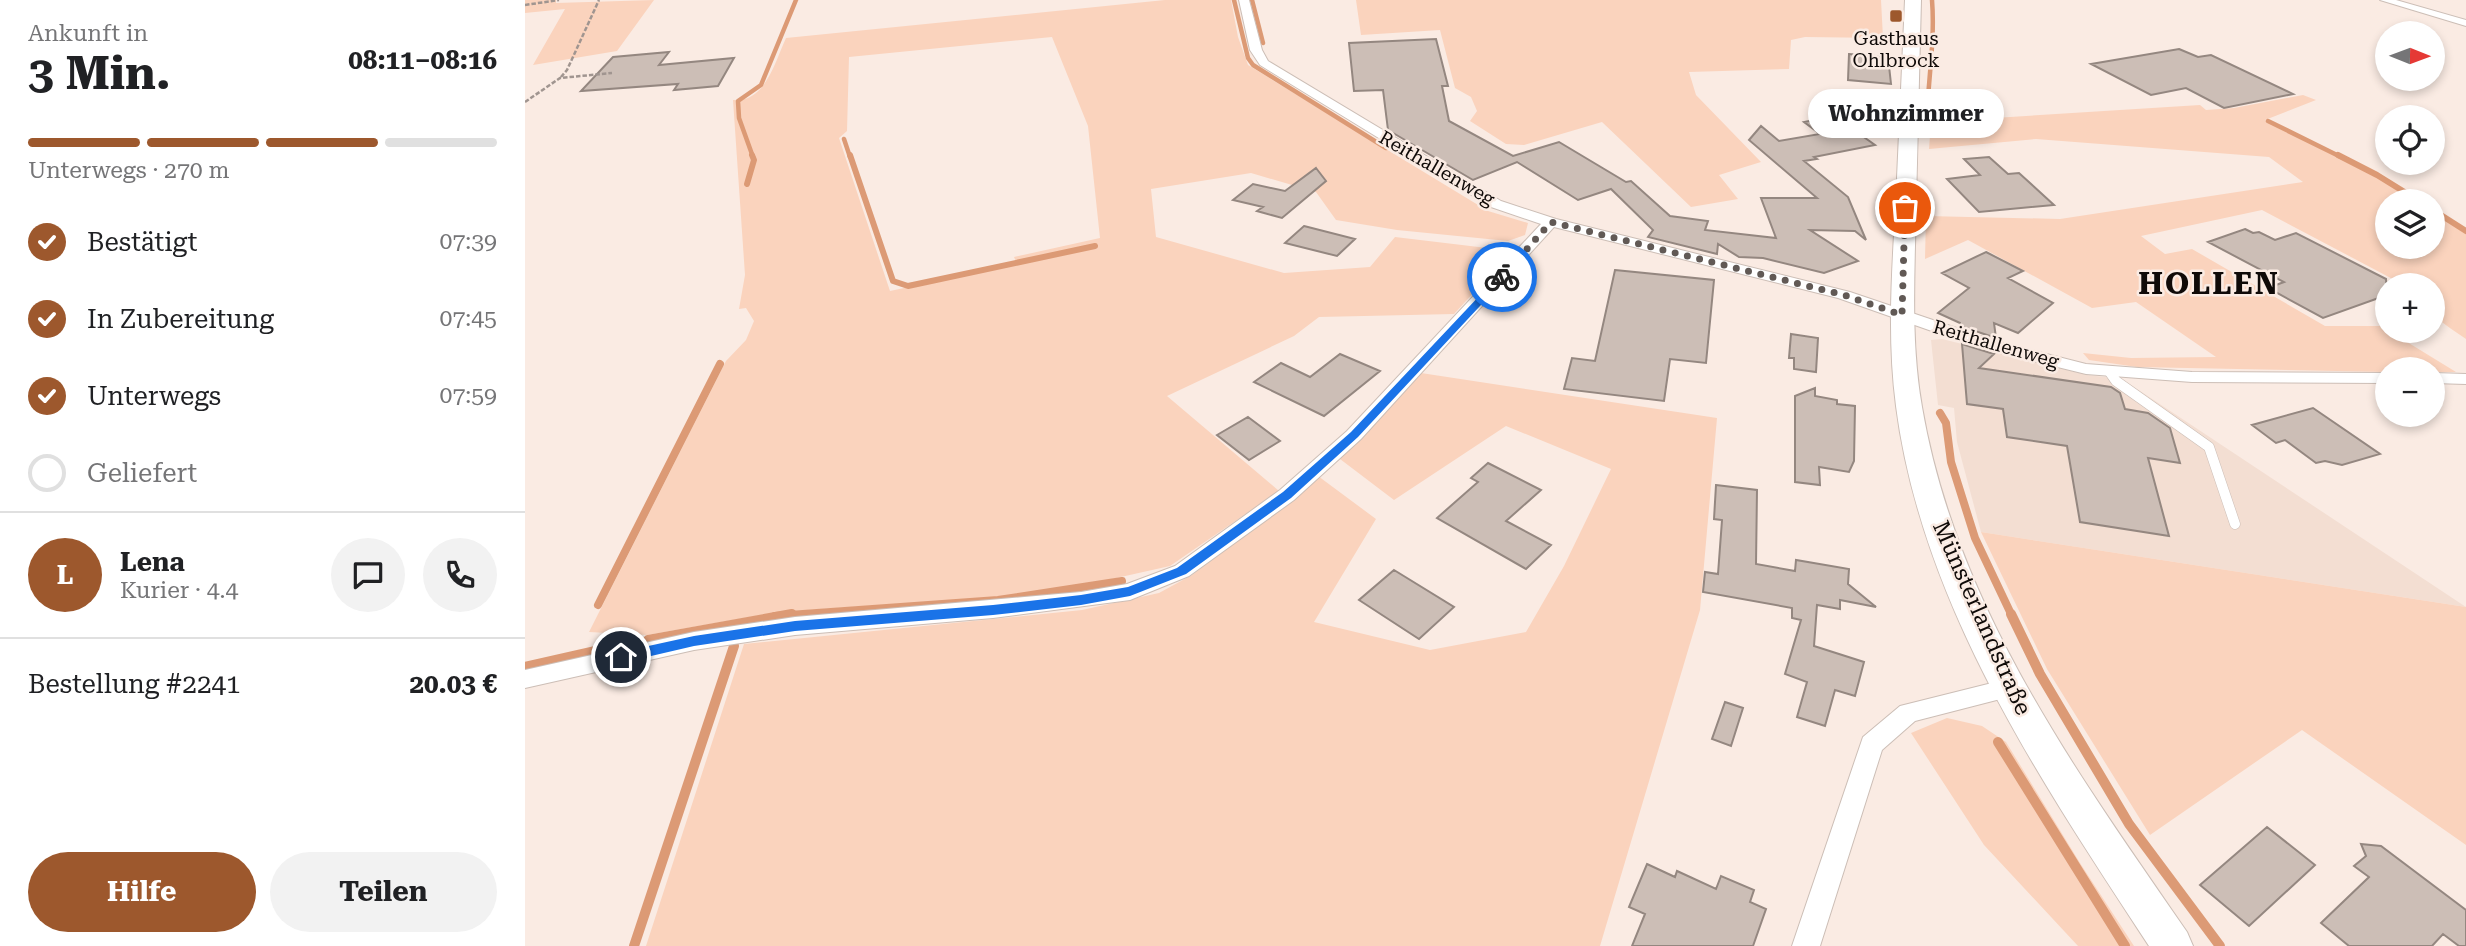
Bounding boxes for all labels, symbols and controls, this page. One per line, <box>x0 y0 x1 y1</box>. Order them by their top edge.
marker: Gasthaus Ohlbrock <box>1888 8 1904 24</box>
text: Ankunft in <box>28 20 148 47</box>
north arrow <box>2375 21 2445 91</box>
map controls <box>2375 21 2445 427</box>
place label: Gasthaus Ohlbrock <box>1852 27 1940 72</box>
text: 08:11–08:16 <box>348 45 497 75</box>
text: 3 Min. <box>28 46 170 100</box>
callout: Wohnzimmer <box>1807 89 2003 138</box>
text: Wohnzimmer <box>1828 100 1984 127</box>
button: locate <box>2375 105 2445 175</box>
street label: Reithallenweg <box>1375 126 1499 211</box>
text: Unterwegs · 270 m <box>28 157 230 184</box>
pin <box>1875 178 1935 238</box>
icon: bag <box>1886 189 1924 227</box>
button: layers <box>2375 189 2445 259</box>
icon: check <box>28 223 66 261</box>
text: Bestätigt <box>87 227 197 257</box>
text: 07:39 <box>440 228 497 255</box>
courier <box>1467 242 1537 312</box>
icon: bike <box>1483 258 1521 296</box>
district label: HOLLEN <box>2138 266 2280 301</box>
button: + <box>2375 273 2445 343</box>
icon: check <box>28 300 66 338</box>
text: In Zubereitung <box>87 304 274 334</box>
text: 07:45 <box>440 305 497 332</box>
street label: Reithallenweg <box>1930 315 2062 373</box>
button: − <box>2375 357 2445 427</box>
icon: check <box>28 377 66 415</box>
text: Unterwegs <box>87 381 221 411</box>
text: 07:59 <box>440 382 497 409</box>
text: Geliefert <box>87 458 197 488</box>
street label: Münsterlandstraße <box>1927 517 2037 719</box>
button: chat <box>331 538 405 612</box>
button: phone <box>423 538 497 612</box>
text: Lena <box>120 547 185 577</box>
text: L <box>57 560 73 590</box>
text: Kurier · 4.4 <box>120 577 238 604</box>
pin <box>591 627 651 687</box>
icon: home <box>602 638 640 676</box>
text: Bestellung #2241 <box>28 669 241 699</box>
text: 20.03 € <box>409 669 497 699</box>
button: Hilfe <box>28 852 256 932</box>
button: Teilen <box>270 852 497 932</box>

